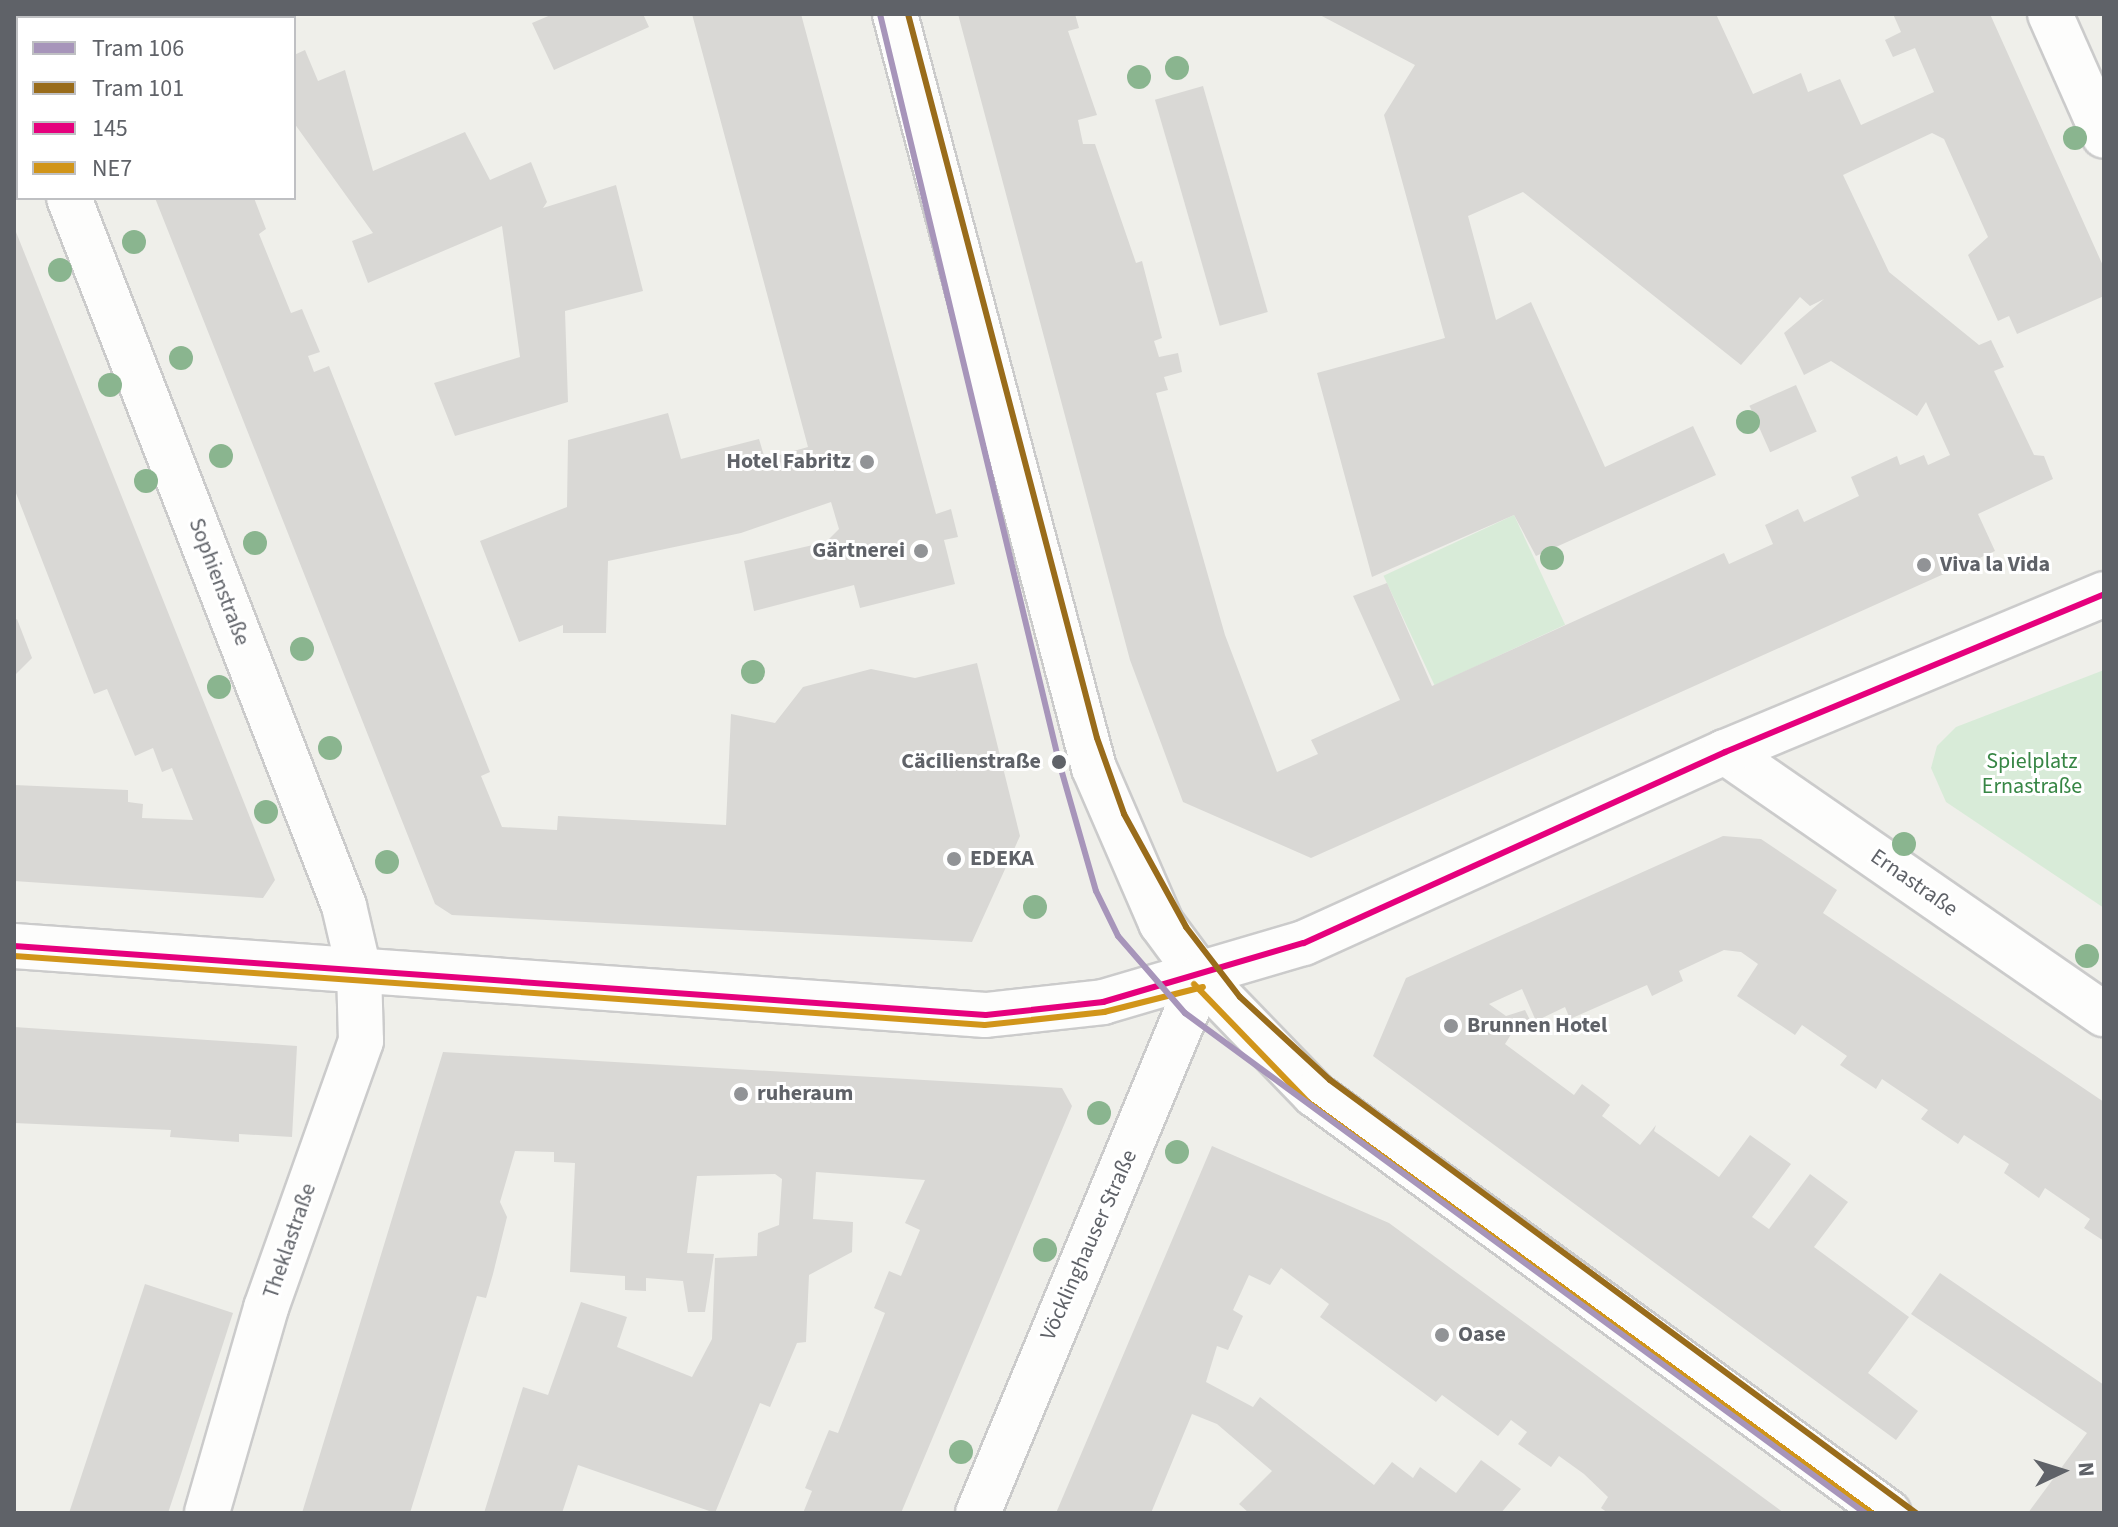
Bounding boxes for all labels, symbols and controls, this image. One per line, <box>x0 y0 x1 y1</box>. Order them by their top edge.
legend <box>16 16 296 200</box>
text: Tram 106 <box>92 31 184 66</box>
text: Tram 101 <box>92 71 184 106</box>
text: 145 <box>92 111 128 146</box>
text: NE7 <box>92 151 132 186</box>
place label: Hotel Fabritz <box>726 449 851 475</box>
marker: Hotel Fabritz <box>858 453 876 471</box>
street label: Sophienstraße <box>183 515 255 649</box>
place label: Gärtnerei <box>812 538 905 564</box>
marker: Gärtnerei <box>912 542 930 560</box>
place label: Viva la Vida <box>1940 552 2050 578</box>
marker: Viva la Vida <box>1915 556 1933 574</box>
park label: Spielplatz Ernastraße <box>1982 748 2082 800</box>
place label: Cäcilienstraße <box>901 749 1041 775</box>
marker: Cäcilienstraße <box>1048 751 1070 773</box>
street label: Ernastraße <box>1865 843 1963 923</box>
place label: EDEKA <box>970 846 1034 872</box>
marker: EDEKA <box>945 850 963 868</box>
place label: Brunnen Hotel <box>1467 1013 1607 1039</box>
marker: Brunnen Hotel <box>1442 1017 1460 1035</box>
place label: ruheraum <box>757 1081 853 1107</box>
marker: ruheraum <box>732 1085 750 1103</box>
street label: Vöcklinghauser Straße <box>1035 1146 1143 1344</box>
street label: Theklastraße <box>258 1180 322 1302</box>
place label: Oase <box>1458 1322 1506 1348</box>
marker: Oase <box>1433 1326 1451 1344</box>
north arrow <box>2022 1431 2102 1511</box>
text: N <box>2069 1461 2102 1478</box>

